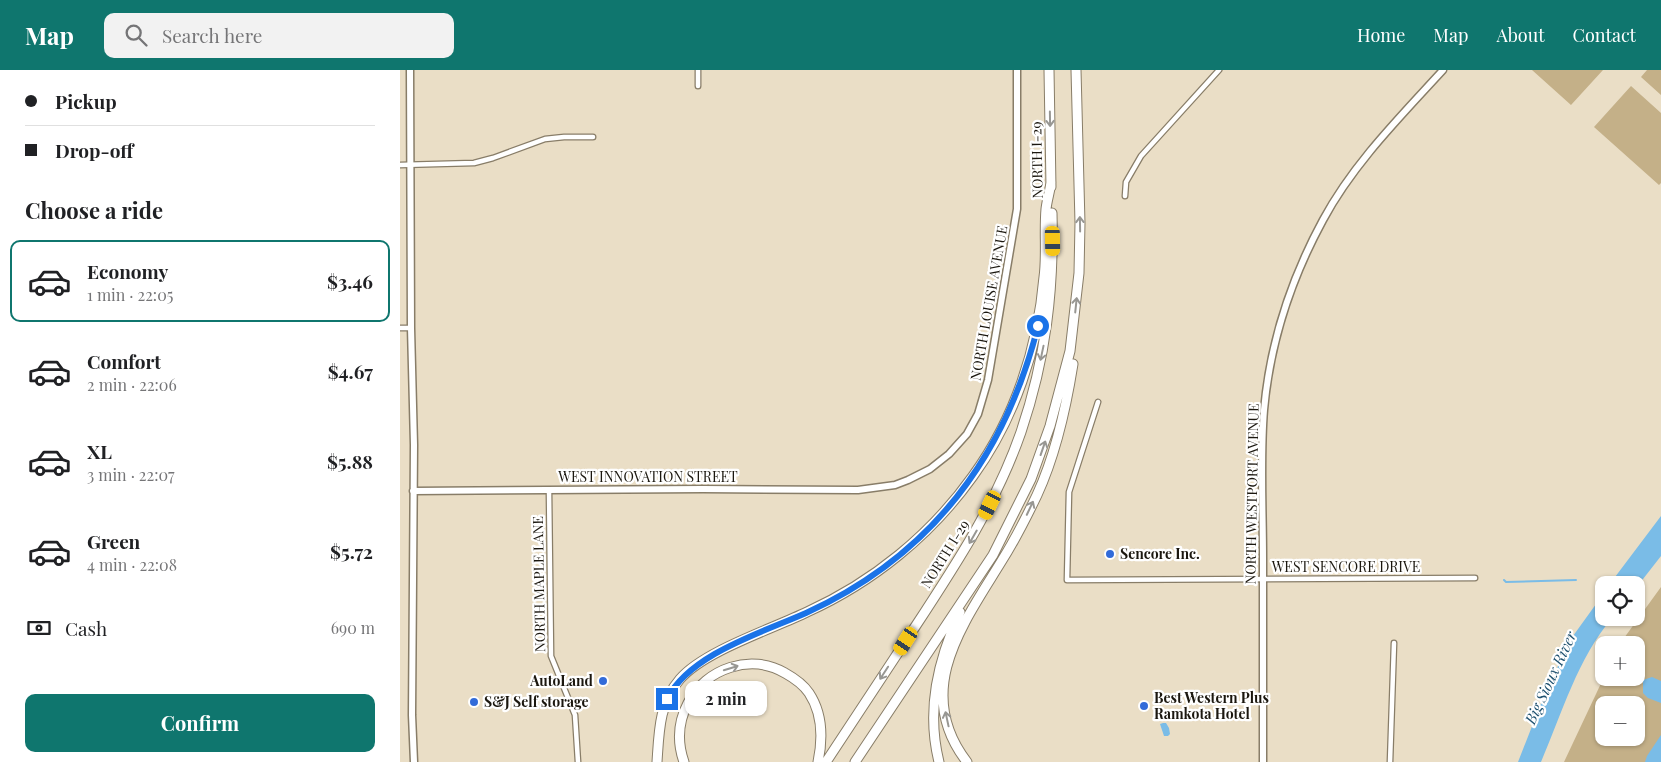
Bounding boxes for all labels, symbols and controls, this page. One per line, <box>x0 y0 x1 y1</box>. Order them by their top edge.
search box <box>104 13 454 58</box>
text: Map <box>25 19 74 51</box>
icon: search <box>122 21 150 49</box>
text: Search here <box>162 22 262 48</box>
text: Home <box>1357 23 1405 47</box>
text: Map <box>1433 23 1468 47</box>
text: About <box>1496 23 1545 47</box>
text: Contact <box>1573 23 1636 47</box>
text: Pickup <box>55 88 117 114</box>
one-way arrow <box>1045 110 1055 126</box>
street label: NORTH I-29 <box>1026 121 1047 199</box>
text: Drop-off <box>55 137 133 163</box>
text: Choose a ride <box>25 195 163 225</box>
one-way arrow <box>1075 216 1085 232</box>
street label: NORTH LOUISE AVENUE <box>966 224 1012 382</box>
car <box>1045 226 1060 256</box>
text: Economy <box>87 258 168 284</box>
icon: car <box>27 259 72 304</box>
text: $3.46 <box>327 268 373 294</box>
text: 1 min · 22:05 <box>87 284 173 305</box>
one-way arrow <box>1071 297 1081 313</box>
route start <box>1027 315 1049 337</box>
one-way arrow <box>1037 344 1046 360</box>
text: Comfort <box>87 348 161 374</box>
icon: car <box>27 349 72 394</box>
text: $4.67 <box>328 358 373 384</box>
text: 2 min · 22:06 <box>87 374 177 395</box>
street label: NORTH WESTPORT AVENUE <box>1240 403 1263 585</box>
text: XL <box>87 438 112 464</box>
icon: car <box>27 439 72 484</box>
one-way arrow <box>1039 441 1048 457</box>
text: $5.88 <box>327 448 373 474</box>
text: 3 min · 22:07 <box>87 464 175 485</box>
street label: WEST INNOVATION STREET <box>557 467 738 486</box>
car <box>976 488 1003 522</box>
one-way arrow <box>1026 501 1036 516</box>
street label: NORTH MAPLE LANE <box>528 516 549 652</box>
street label: NORTH I-29 <box>916 516 973 591</box>
text: Green <box>87 528 140 554</box>
icon: car <box>27 529 72 574</box>
one-way arrow <box>967 529 977 543</box>
text: $5.72 <box>330 538 373 564</box>
place label: Sencore Inc. <box>1120 544 1200 563</box>
marker: Sencore Inc. <box>1104 548 1116 560</box>
text: 4 min · 22:08 <box>87 554 177 575</box>
street label: WEST SENCORE DRIVE <box>1271 557 1420 576</box>
map controls <box>1595 576 1645 746</box>
button: locate <box>1595 576 1645 626</box>
icon: cash <box>25 614 53 642</box>
text: Cash <box>65 615 107 641</box>
text: 690 m <box>331 617 375 638</box>
car <box>891 624 920 658</box>
water label: Big Sioux River <box>1519 627 1581 728</box>
button: + <box>1595 636 1645 686</box>
one-way arrow <box>723 662 739 672</box>
one-way arrow <box>879 666 890 680</box>
place label: AutoLand <box>529 671 594 690</box>
marker: AutoLand <box>597 675 609 687</box>
callout: 2 min <box>684 682 767 716</box>
route end <box>656 688 678 710</box>
text: 2 min <box>705 688 747 709</box>
place label: Best Western Plus Ramkota Hotel <box>1154 688 1269 723</box>
place label: S&J Self storage <box>484 692 589 711</box>
button: Confirm <box>25 694 375 752</box>
marker: S&J Self storage <box>468 696 480 708</box>
button: − <box>1595 696 1645 746</box>
marker: Best Western Plus Ramkota Hotel <box>1138 700 1150 712</box>
one-way arrow <box>941 711 951 727</box>

